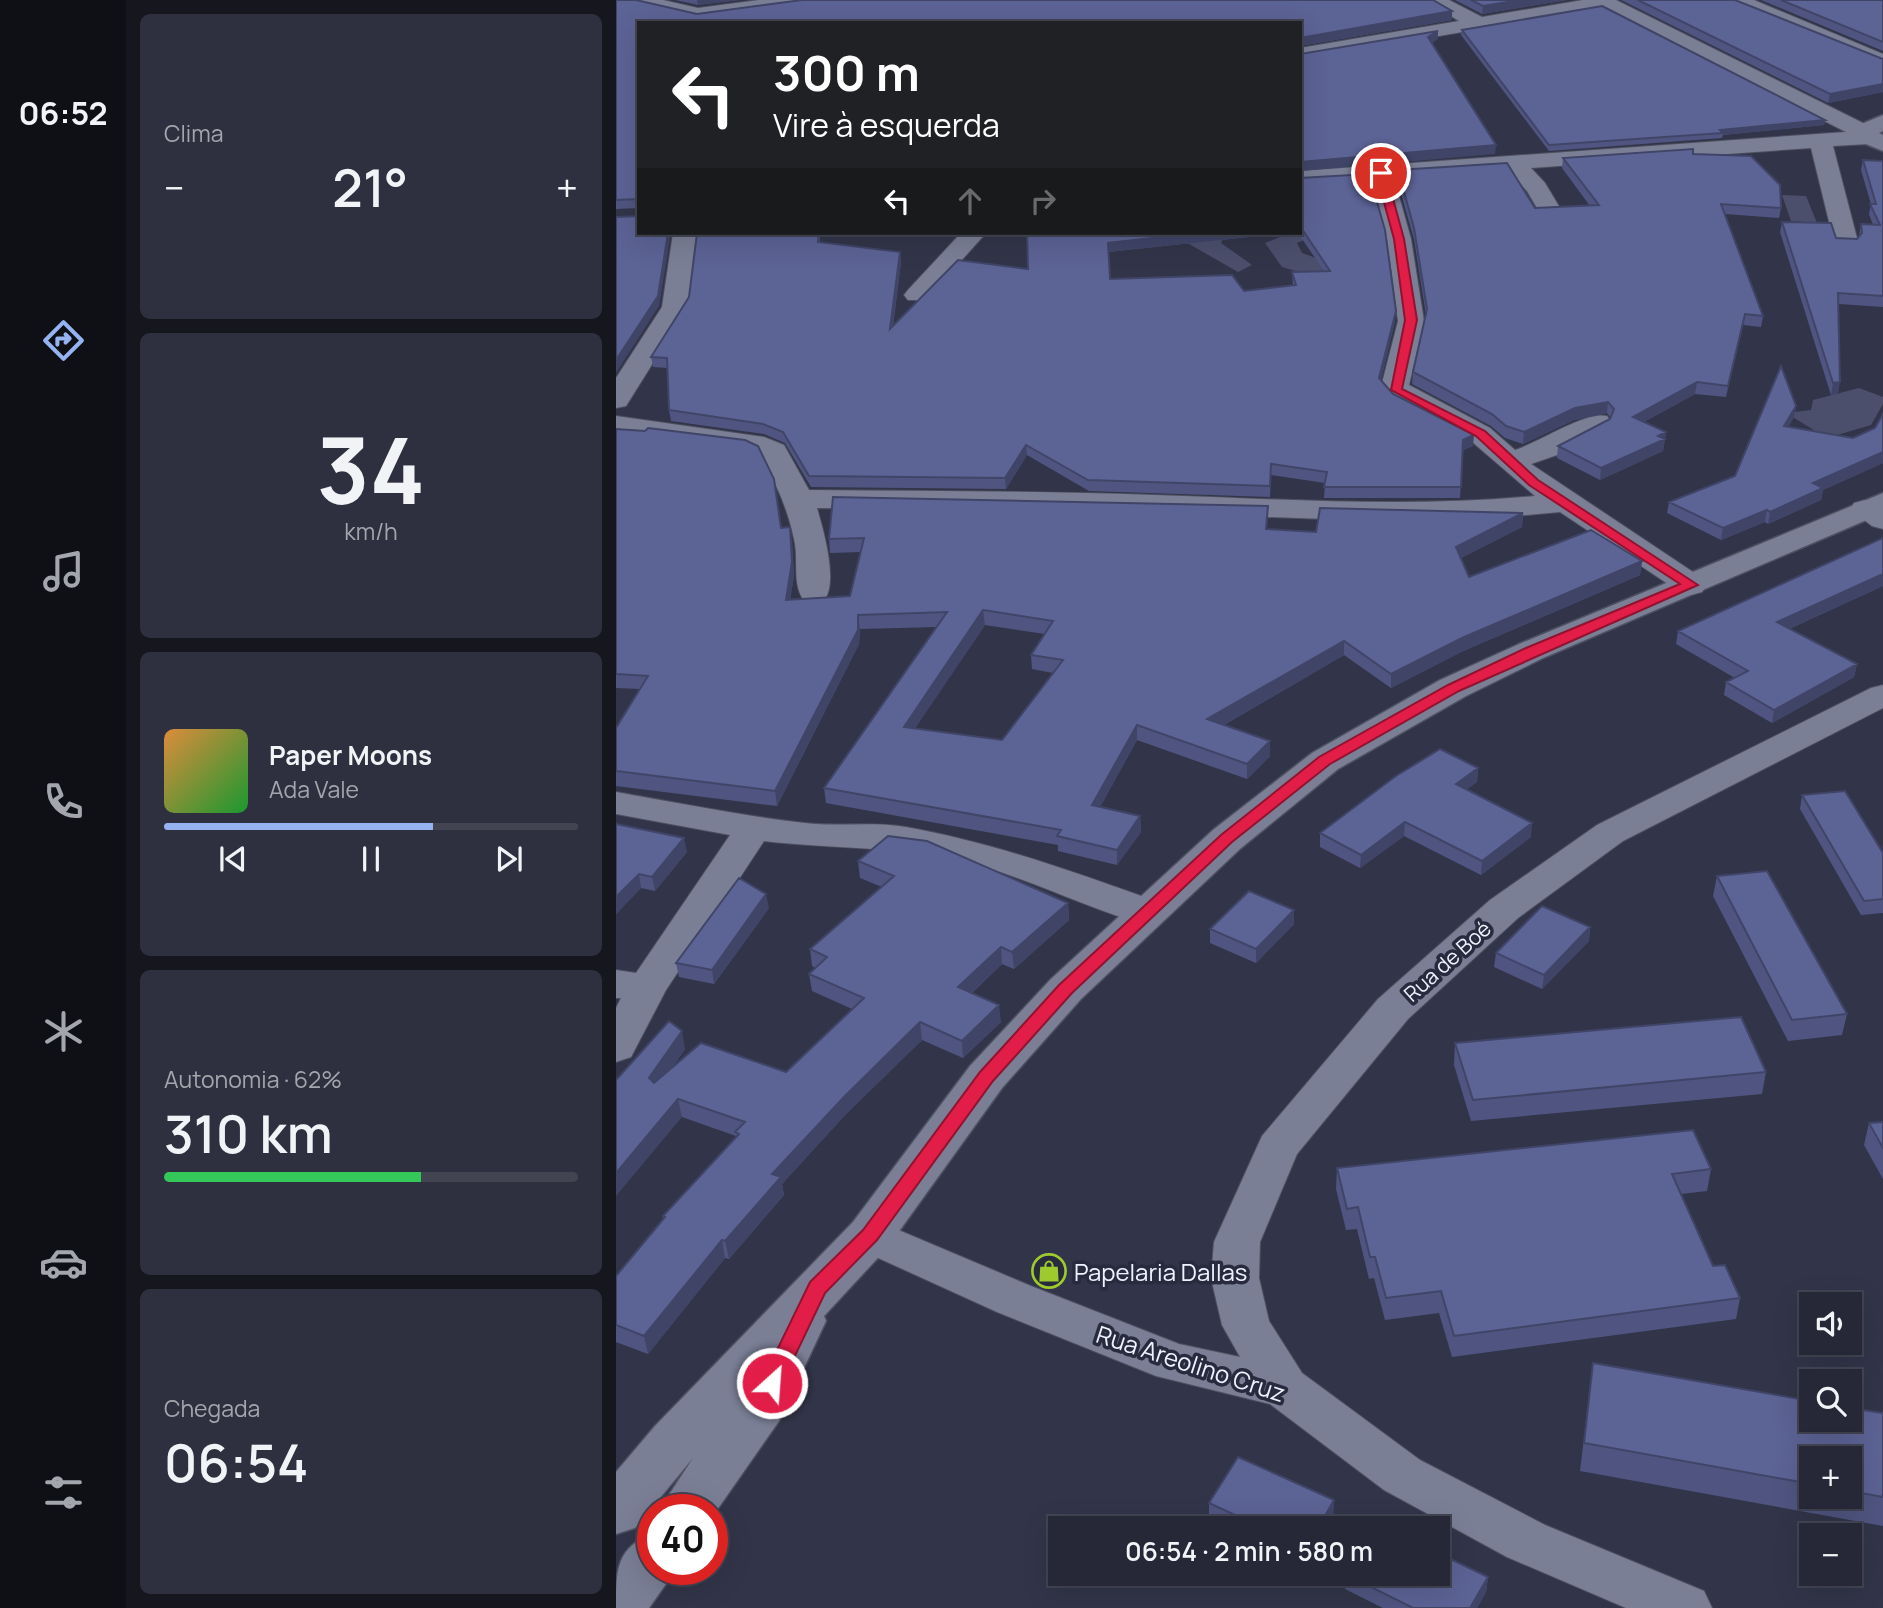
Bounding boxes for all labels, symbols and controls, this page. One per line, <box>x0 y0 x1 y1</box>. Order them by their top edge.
text: 300 m <box>773 39 920 106</box>
icon: left <box>658 49 749 140</box>
text: 06:52 <box>19 91 107 135</box>
text: Vire à esquerda <box>773 103 1000 147</box>
text: Clima <box>164 117 223 149</box>
pin <box>1351 143 1411 203</box>
text: 21° <box>332 152 408 223</box>
icon: arrive <box>1362 154 1400 192</box>
text: − <box>164 161 185 213</box>
text: + <box>556 161 578 213</box>
icon: left <box>878 182 916 220</box>
icon: ahead <box>951 182 989 220</box>
icon: right <box>1024 182 1062 220</box>
icon: directions <box>39 316 88 365</box>
text: 34 <box>317 407 425 531</box>
text: km/h <box>344 515 398 547</box>
icon: music <box>39 547 88 596</box>
text: Paper Moons <box>269 737 432 773</box>
text: Ada Vale <box>269 773 359 805</box>
icon: phone <box>39 777 88 826</box>
icon: previous <box>214 840 252 878</box>
icon: pause <box>352 840 390 878</box>
icon: next <box>490 840 528 878</box>
street label: Rua de Boé <box>1397 914 1497 1008</box>
icon: climate <box>39 1007 88 1056</box>
text: Autonomia · 62% <box>164 1063 342 1095</box>
text: 310 km <box>164 1098 333 1169</box>
icon: car <box>39 1238 88 1287</box>
shop icon: Papelaria Dallas <box>1030 1252 1068 1290</box>
place label: Papelaria Dallas <box>1074 1255 1247 1288</box>
map controls <box>1799 1292 1862 1586</box>
button: sound <box>1799 1292 1862 1355</box>
street label: Rua Areolino Cruz <box>1092 1317 1290 1409</box>
position arrow <box>735 1346 809 1420</box>
button: search <box>1799 1369 1862 1432</box>
text: Chegada <box>164 1392 260 1424</box>
text: 06:54 <box>164 1427 308 1498</box>
button: + <box>1799 1446 1862 1509</box>
icon: filters <box>39 1468 88 1517</box>
speed limit sign: 40 <box>637 1494 728 1585</box>
button: − <box>1799 1523 1862 1586</box>
text: 06:54 · 2 min · 580 m <box>1125 1533 1373 1569</box>

